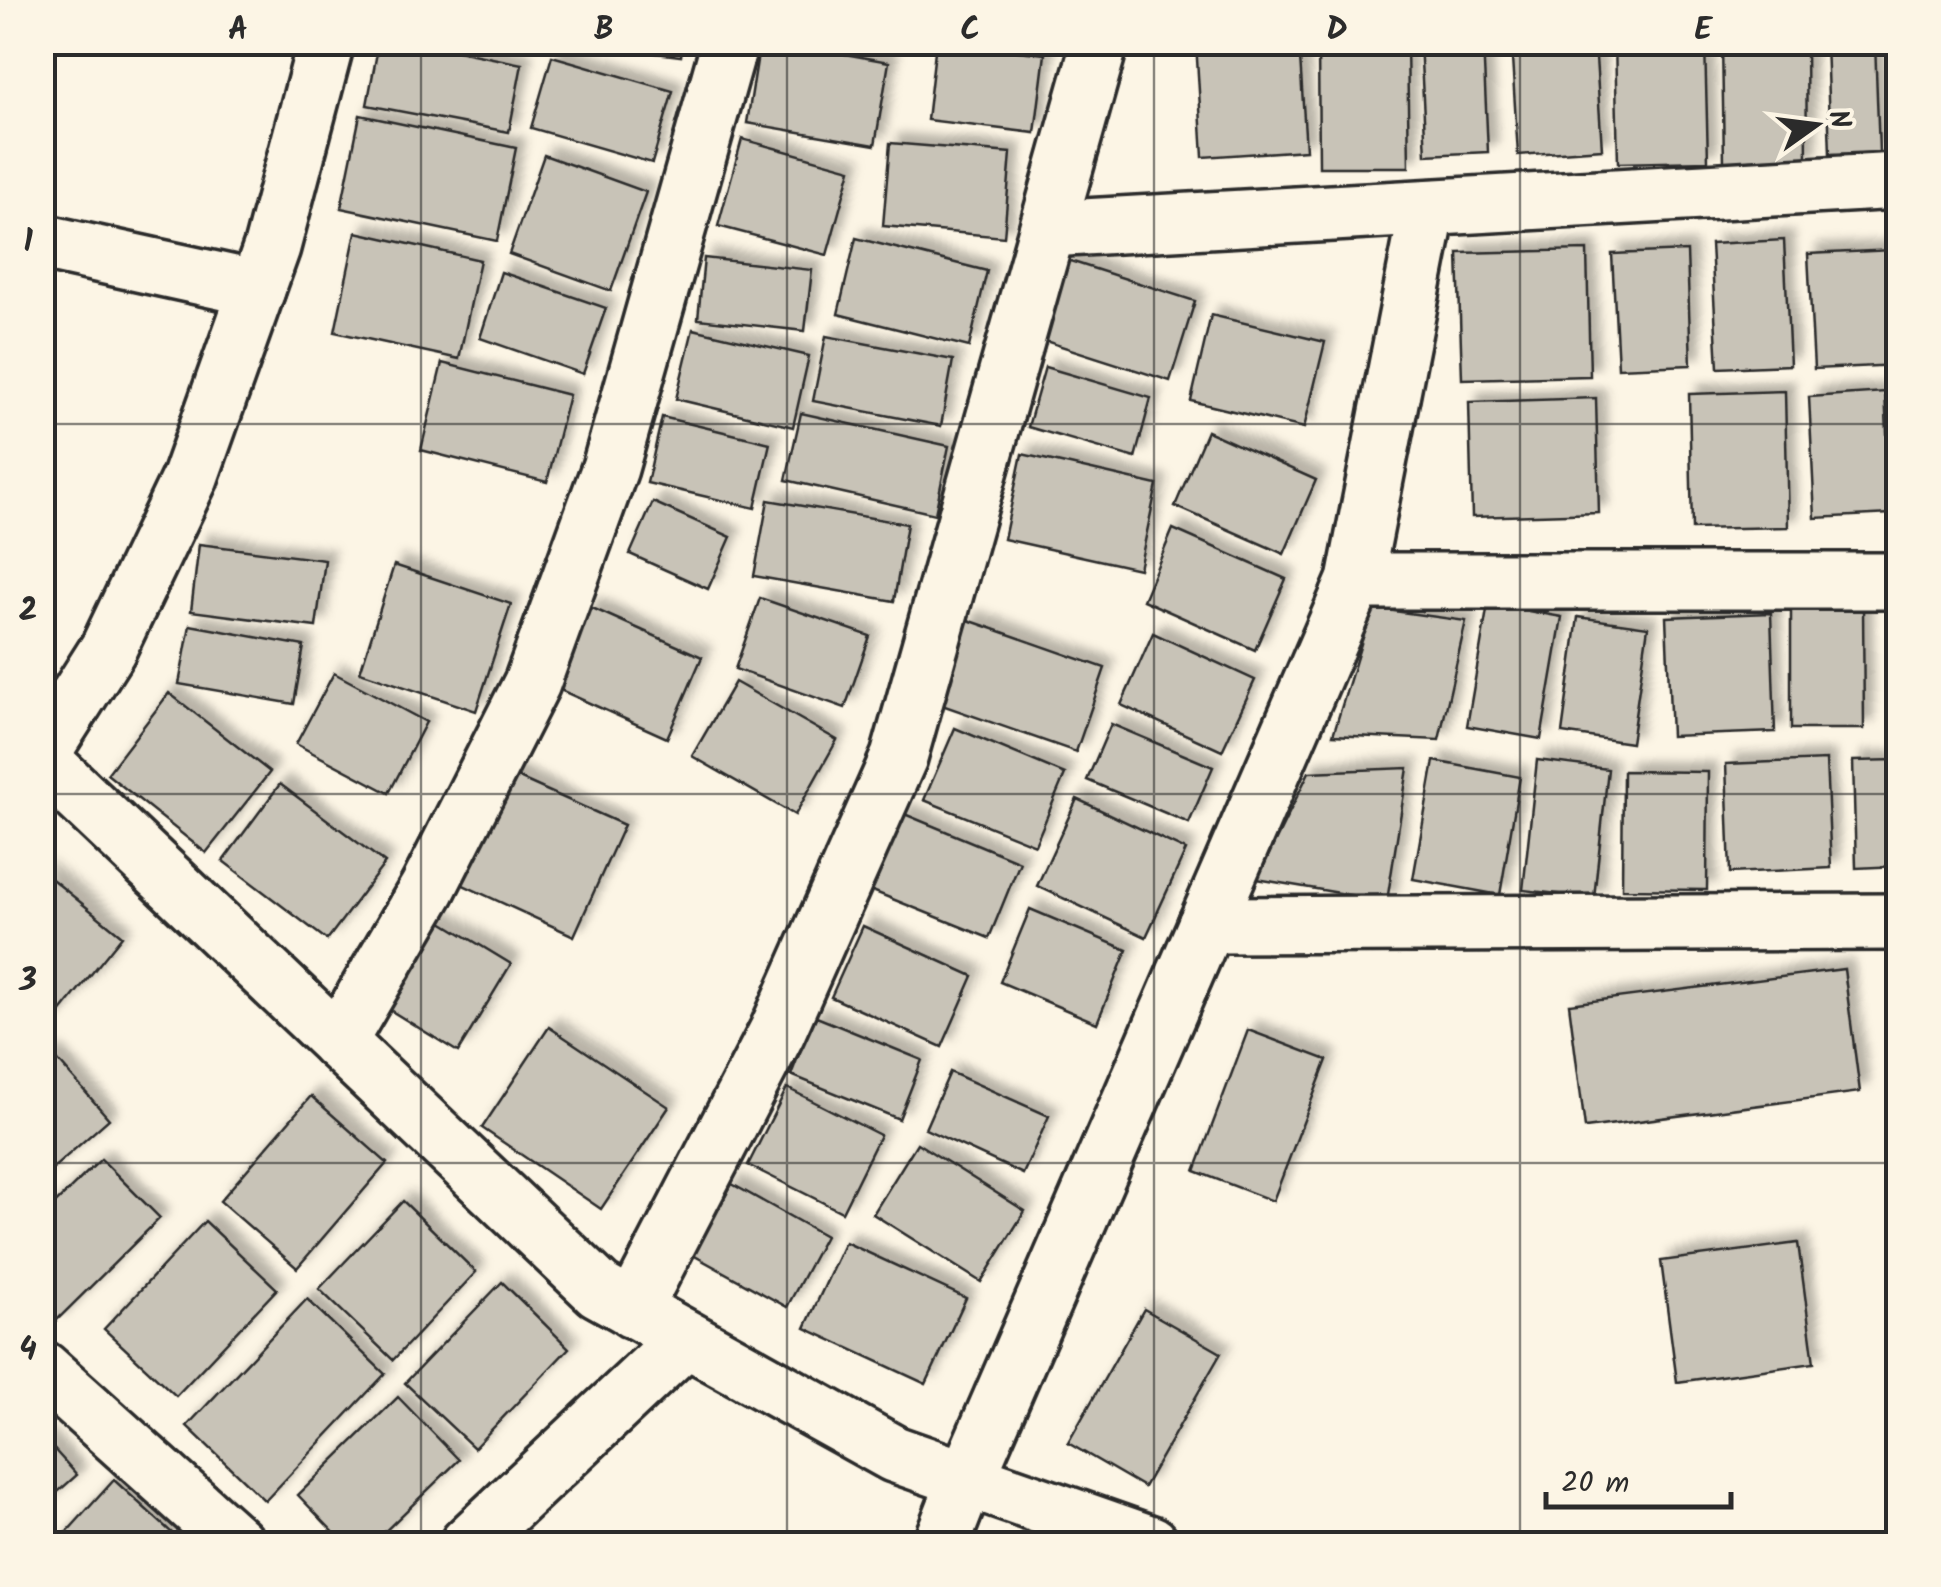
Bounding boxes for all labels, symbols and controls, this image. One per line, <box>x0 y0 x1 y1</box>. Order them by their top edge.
text: A <box>228 5 248 56</box>
text: B <box>594 5 614 56</box>
text: C <box>960 5 980 56</box>
text: D <box>1326 5 1348 56</box>
text: E <box>1694 5 1713 56</box>
north arrow <box>1766 75 1866 175</box>
text: N <box>1814 106 1862 134</box>
text: 1 <box>23 217 33 268</box>
text: 2 <box>19 586 37 637</box>
text: 3 <box>18 956 37 1007</box>
text: 4 <box>19 1325 37 1376</box>
scale bar <box>1546 1447 1731 1509</box>
text: 20 m <box>1561 1460 1629 1508</box>

